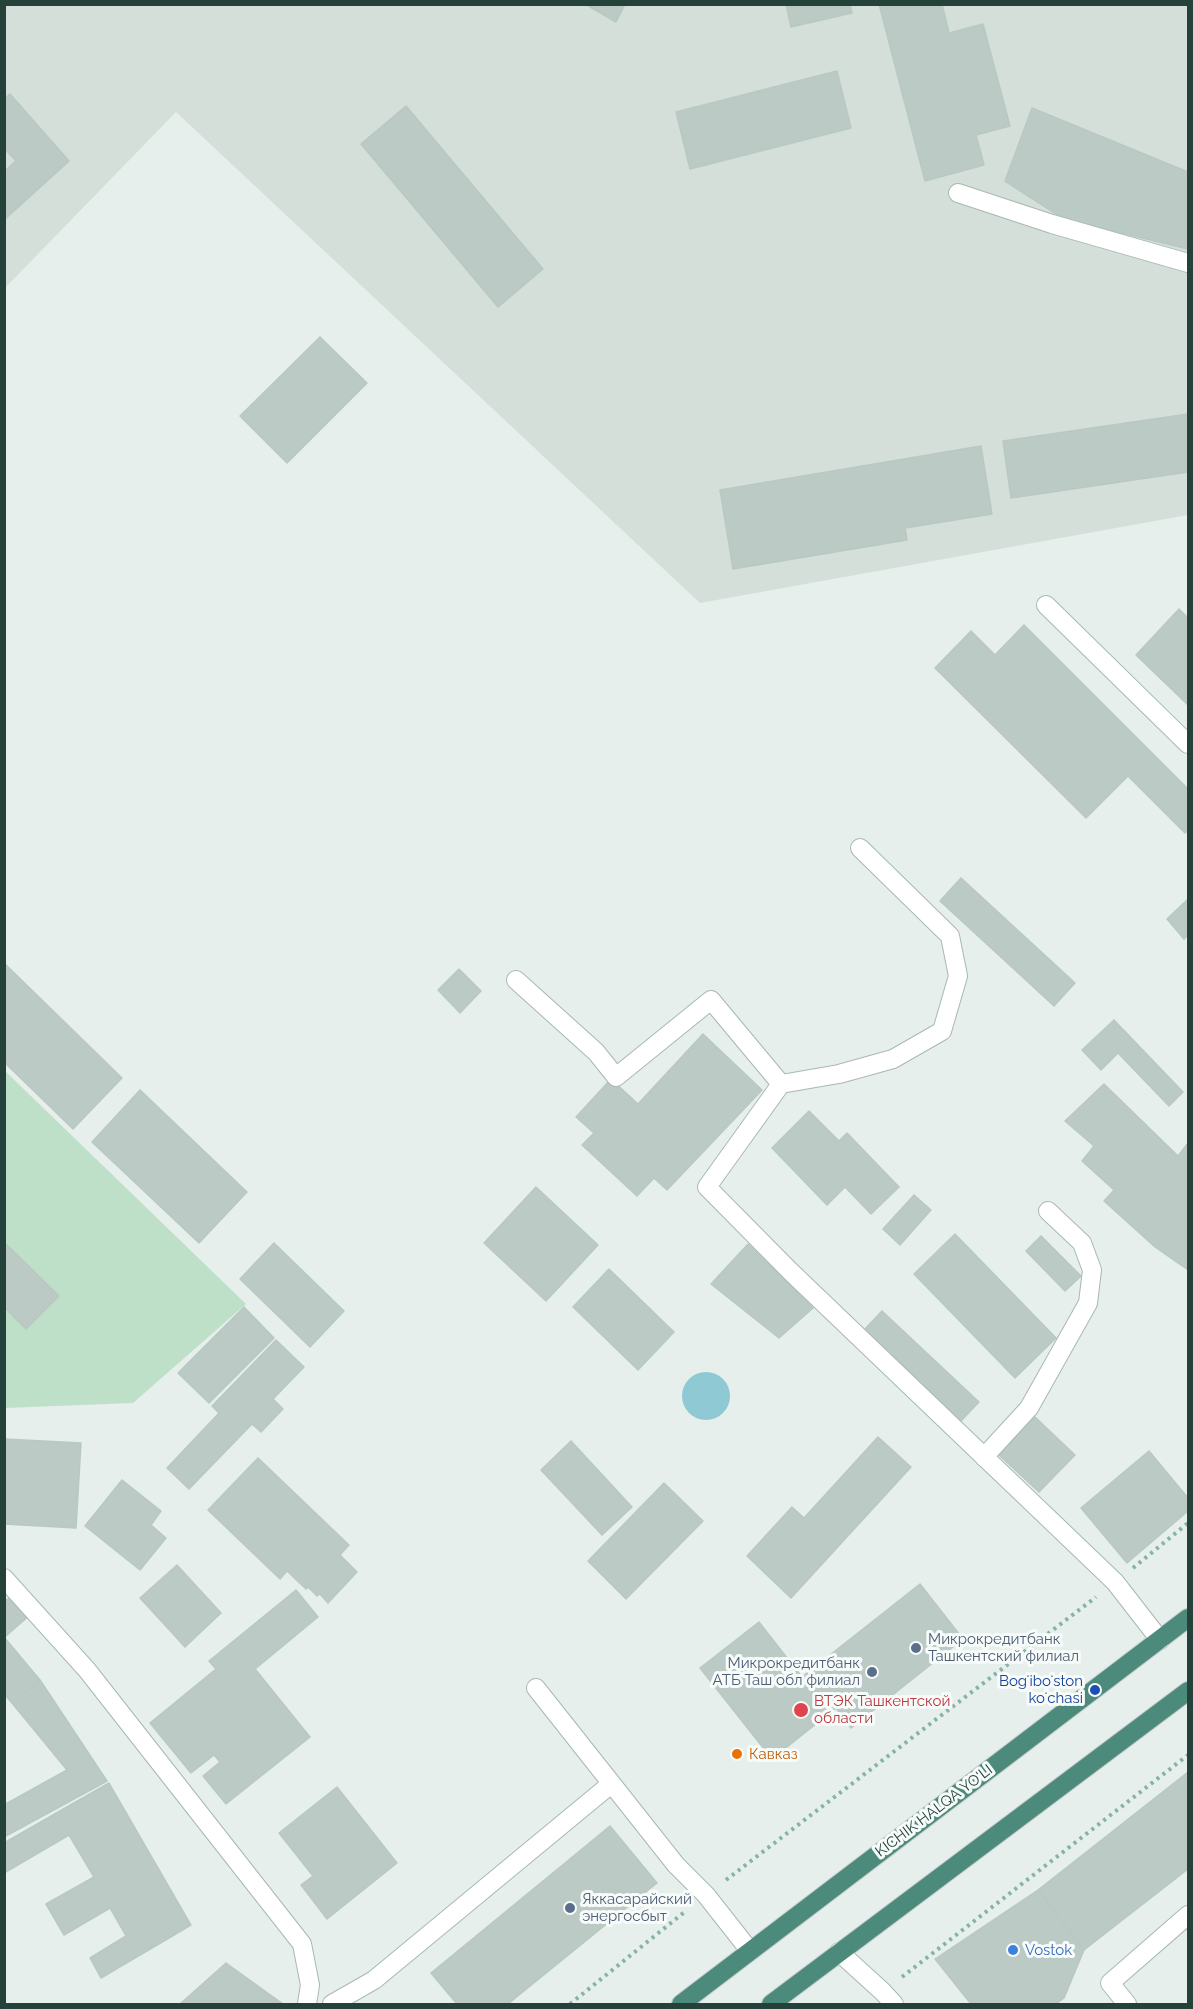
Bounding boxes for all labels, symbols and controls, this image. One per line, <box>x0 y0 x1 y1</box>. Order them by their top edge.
place label: Микрокредитбанк Ташкентский филиал <box>928 1630 1079 1665</box>
marker: Микрокредитбанк Ташкентский филиал <box>909 1641 923 1655</box>
place label: Микрокредитбанк АТБ Таш обл филиал <box>713 1654 860 1689</box>
marker: Микрокредитбанк АТБ Таш обл филиал <box>865 1665 879 1679</box>
place label: Bogʻiboʻston koʻchasi <box>999 1672 1083 1707</box>
marker: Bogʻiboʻston koʻchasi <box>1088 1683 1102 1697</box>
place label: ВТЭК Ташкентской области <box>814 1692 950 1727</box>
marker: ВТЭК Ташкентской области <box>792 1701 810 1719</box>
place label: Кавказ <box>749 1745 798 1763</box>
marker: Кавказ <box>730 1747 744 1761</box>
street label: KICHIK HALQA YO'LI <box>872 1761 996 1861</box>
place label: Яккасарайский энергосбыт <box>582 1890 692 1925</box>
marker: Яккасарайский энергосбыт <box>563 1901 577 1915</box>
place label: Vostok <box>1025 1941 1072 1959</box>
marker: Vostok <box>1006 1943 1020 1957</box>

